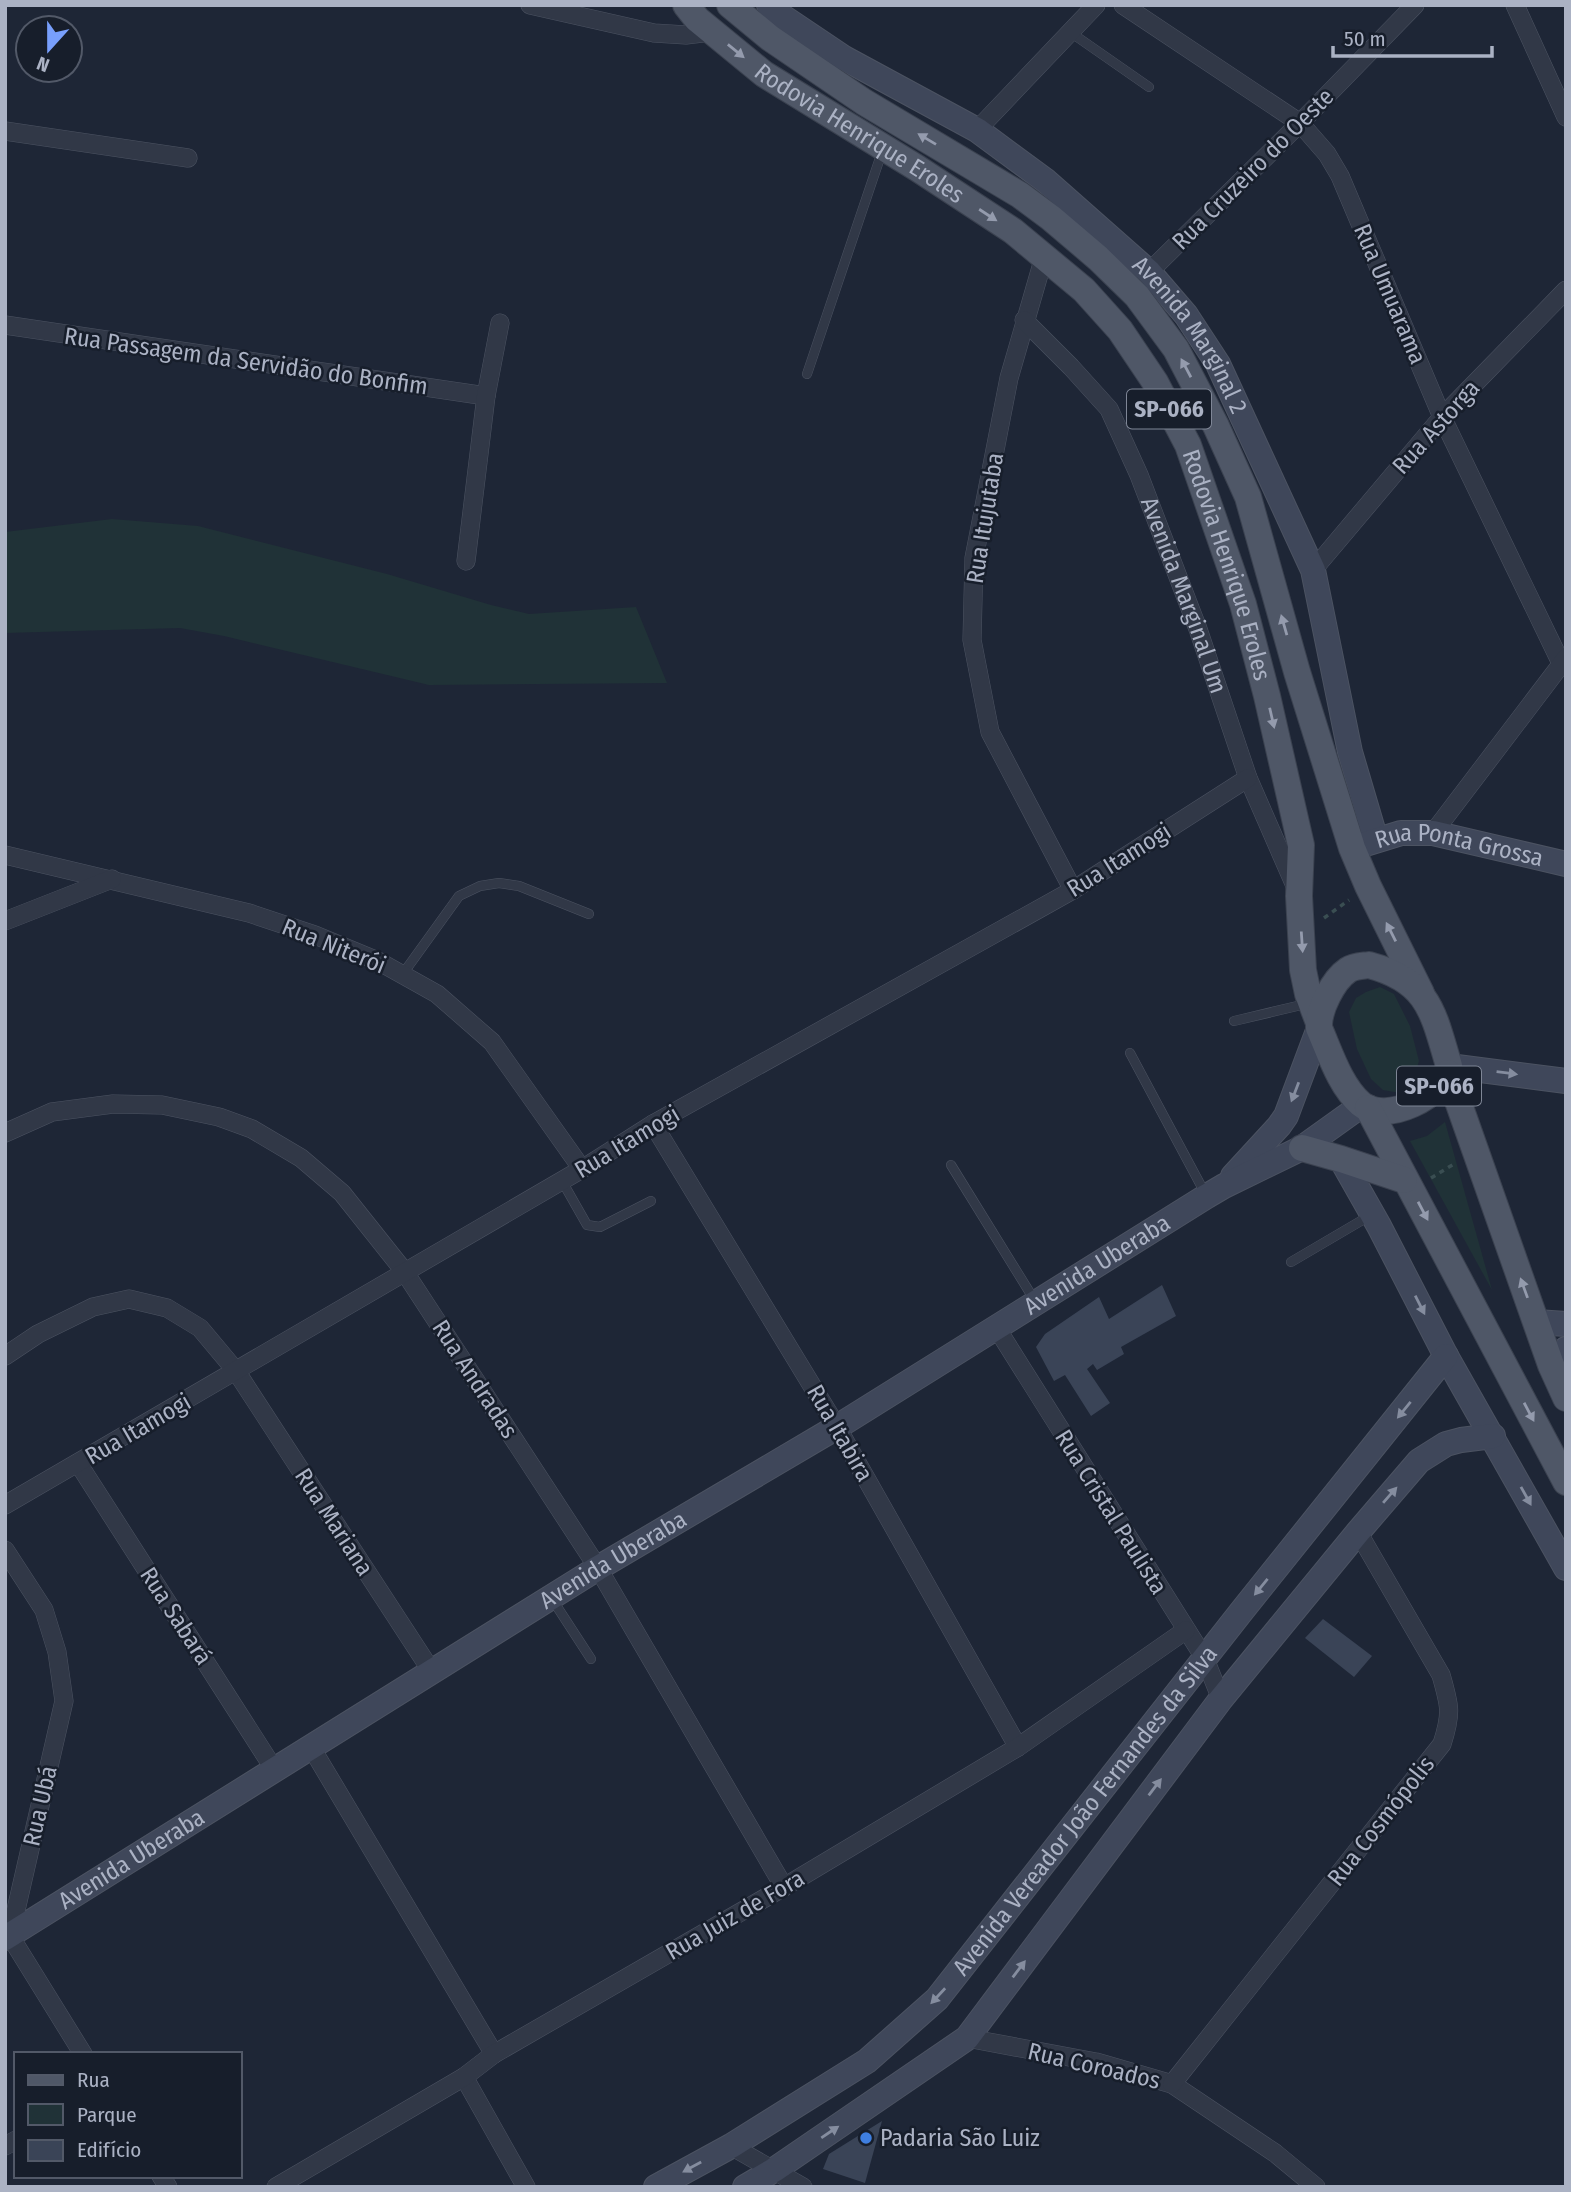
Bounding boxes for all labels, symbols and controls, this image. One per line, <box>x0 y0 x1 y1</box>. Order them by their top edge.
north arrow <box>14 14 84 84</box>
scale bar <box>1333 14 1492 58</box>
text: 50 m <box>1344 26 1386 52</box>
one-way arrow <box>726 44 744 59</box>
text: N <box>34 52 53 77</box>
street label: Rodovia Henrique Eroles <box>749 58 969 209</box>
street label: Rua Cruzeiro do Oeste <box>1167 83 1339 255</box>
one-way arrow <box>918 133 937 146</box>
one-way arrow <box>979 208 998 221</box>
street label: Rua Umuarama <box>1348 220 1432 368</box>
street label: Avenida Marginal 2 <box>1127 250 1253 418</box>
street label: Rua Passagem da Servidão do Bonfim <box>62 322 430 400</box>
one-way arrow <box>1180 358 1191 378</box>
street label: Rua Astorga <box>1387 374 1485 480</box>
road number: SP-066 <box>1127 390 1211 428</box>
street label: Rodovia Henrique Eroles <box>1177 446 1276 683</box>
street label: Rua Itujutaba <box>961 451 1009 585</box>
street label: Avenida Marginal Um <box>1135 493 1233 697</box>
one-way arrow <box>1278 614 1288 635</box>
one-way arrow <box>1267 707 1278 729</box>
street label: Rua Itamogi <box>1062 817 1176 903</box>
street label: Rua Ponta Grossa <box>1372 819 1546 872</box>
street label: Rua Niterói <box>278 913 390 979</box>
one-way arrow <box>1385 922 1396 942</box>
one-way arrow <box>1296 931 1307 953</box>
road number: SP-066 <box>1397 1066 1481 1106</box>
one-way arrow <box>1496 1068 1518 1079</box>
one-way arrow <box>1290 1082 1301 1103</box>
street label: Rua Itamogi <box>570 1100 684 1184</box>
one-way arrow <box>1417 1201 1428 1221</box>
street label: Avenida Uberaba <box>1019 1209 1175 1321</box>
one-way arrow <box>1518 1278 1529 1299</box>
one-way arrow <box>1414 1295 1425 1315</box>
street label: Rua Andradas <box>426 1315 524 1443</box>
street label: Rua Itabira <box>801 1380 879 1486</box>
street label: Rua Itamogi <box>80 1388 196 1470</box>
one-way arrow <box>1396 1400 1411 1418</box>
one-way arrow <box>1522 1403 1534 1423</box>
street label: Rua Cristal Paulista <box>1049 1425 1173 1599</box>
street label: Rua Mariana <box>289 1463 379 1581</box>
one-way arrow <box>1382 1486 1397 1504</box>
one-way arrow <box>1520 1486 1532 1505</box>
street label: Avenida Uberaba <box>534 1505 692 1615</box>
street label: Rua Sabará <box>134 1562 218 1670</box>
one-way arrow <box>1254 1578 1269 1596</box>
street label: Avenida Vereador João Fernandes da Silva <box>947 1640 1223 1981</box>
street label: Rua Cosmópolis <box>1322 1751 1440 1891</box>
street label: Rua Ubá <box>17 1763 63 1849</box>
one-way arrow <box>1148 1778 1162 1796</box>
street label: Avenida Uberaba <box>53 1803 209 1915</box>
street label: Rua Juiz de Fora <box>661 1864 809 1966</box>
one-way arrow <box>1011 1960 1025 1978</box>
one-way arrow <box>930 1987 946 2005</box>
street label: Rua Coroados <box>1025 2037 1163 2095</box>
legend <box>14 2052 242 2178</box>
text: Rua <box>77 2067 110 2093</box>
text: Parque <box>77 2102 137 2128</box>
place label: Padaria São Luiz <box>880 2124 1040 2152</box>
one-way arrow <box>821 2126 840 2139</box>
marker: Padaria São Luiz <box>858 2130 874 2146</box>
text: Edifício <box>77 2137 141 2163</box>
one-way arrow <box>682 2161 702 2173</box>

